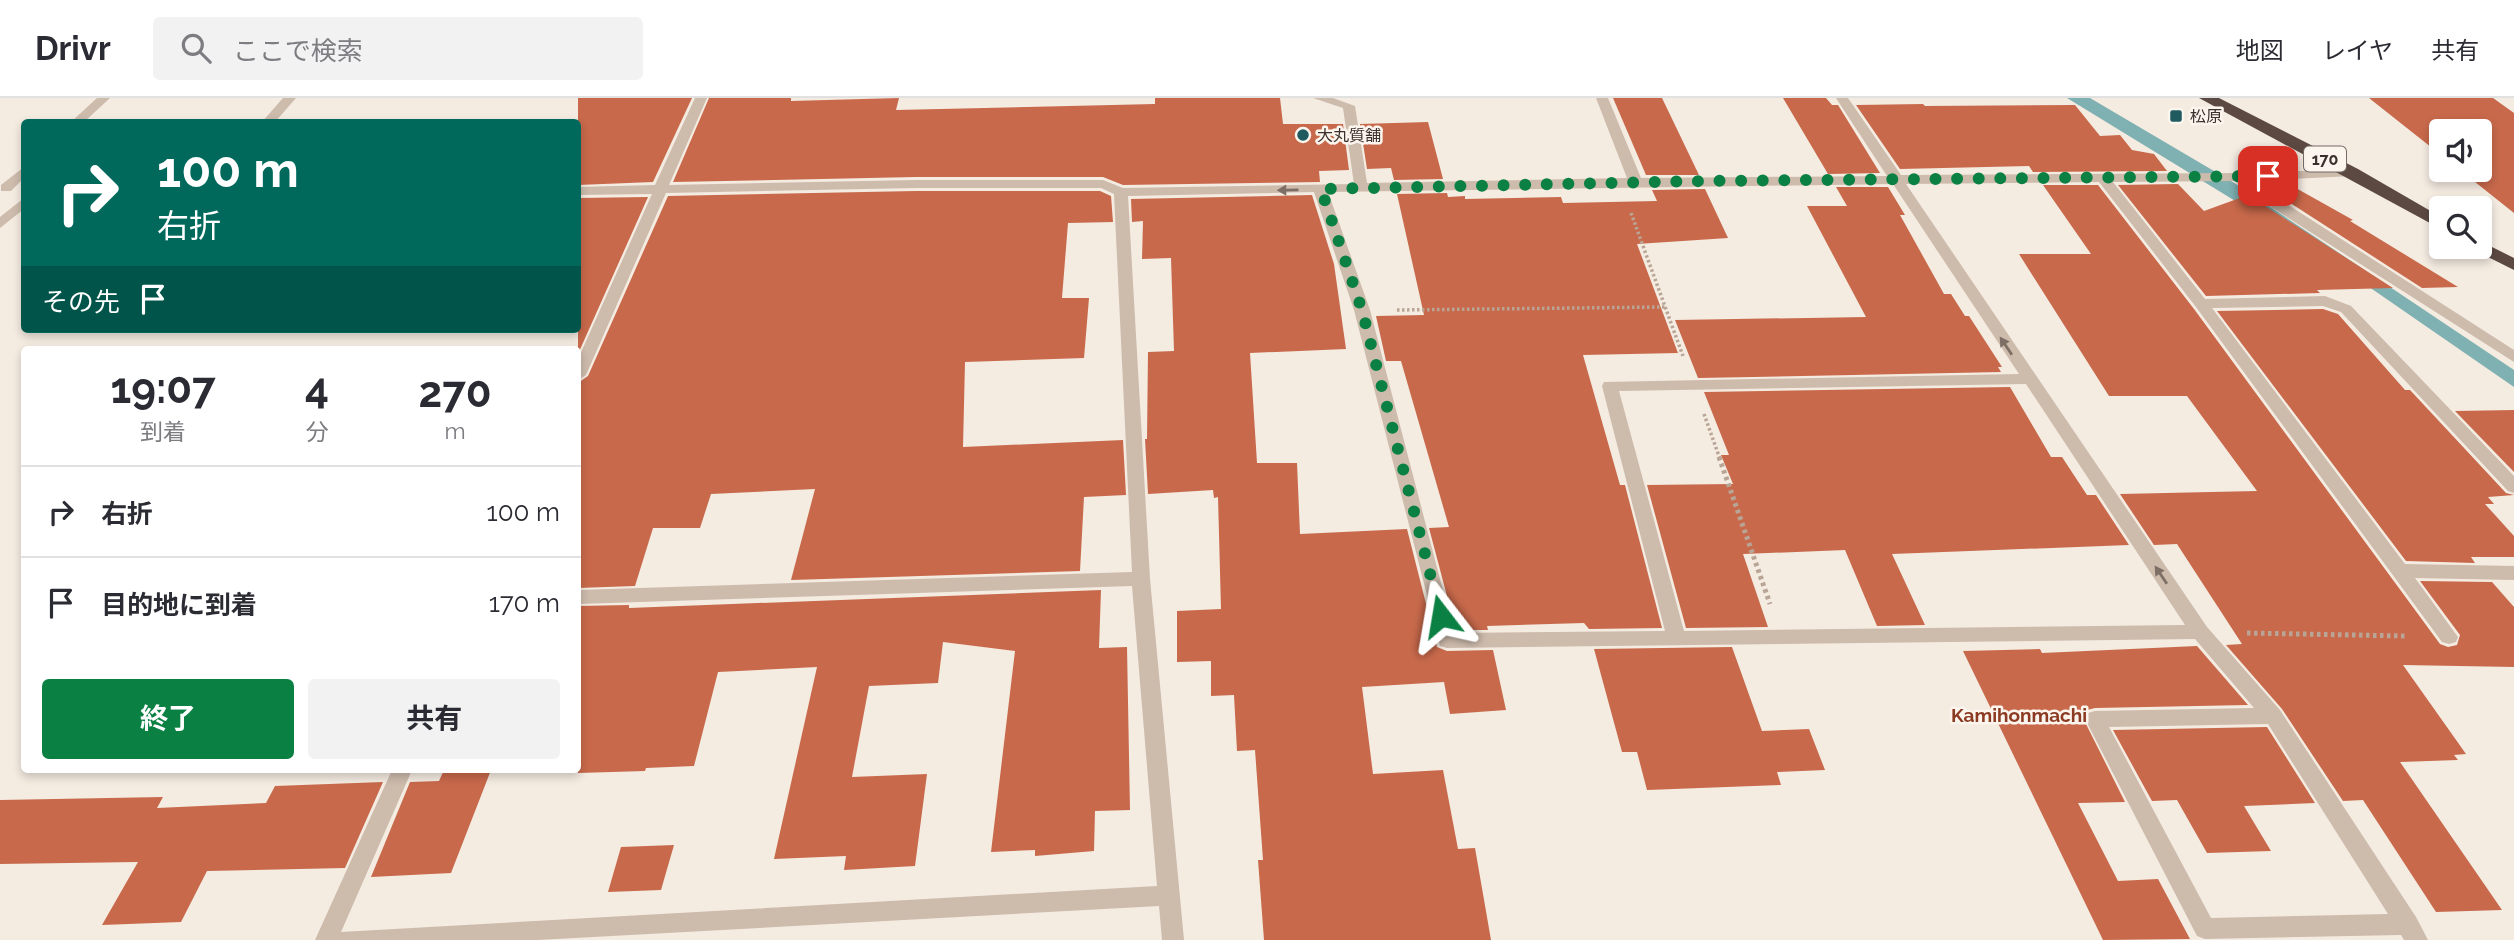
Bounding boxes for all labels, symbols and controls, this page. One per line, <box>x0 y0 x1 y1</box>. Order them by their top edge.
search box <box>153 17 643 80</box>
text: Drivr <box>35 29 111 68</box>
icon: search <box>177 29 215 67</box>
text: ここで検索 <box>233 36 363 66</box>
text: 地図 <box>2236 36 2284 65</box>
text: レイヤ <box>2322 36 2393 65</box>
text: 共有 <box>2431 36 2479 65</box>
place label: 松原 <box>2190 107 2222 126</box>
marker: 松原 <box>2168 108 2184 124</box>
map controls <box>2429 119 2492 259</box>
button: sound <box>2429 119 2492 182</box>
place label: 大丸質舗 <box>1317 126 1381 145</box>
marker: 大丸質舗 <box>1295 127 1311 143</box>
text: 100 m <box>157 141 299 198</box>
pin <box>2238 146 2298 206</box>
road number: 170 <box>2304 146 2346 172</box>
icon: right <box>42 147 133 238</box>
icon: arrive <box>2249 157 2287 195</box>
one-way arrow <box>1276 184 1298 195</box>
button: search <box>2429 196 2492 259</box>
text: 右折 <box>157 207 221 244</box>
icon: arrive <box>134 280 172 318</box>
text: その先 <box>42 287 120 317</box>
one-way arrow <box>2000 336 2013 356</box>
text: 19:07 <box>110 364 216 413</box>
text: 4 <box>305 364 329 413</box>
text: 270 <box>419 368 492 417</box>
text: m <box>444 417 466 444</box>
text: 到着 <box>140 418 186 445</box>
text: 分 <box>306 418 329 445</box>
icon: right <box>42 493 80 531</box>
text: 100 m <box>487 497 560 527</box>
text: 右折 <box>101 499 153 529</box>
one-way arrow <box>2155 565 2168 585</box>
position arrow <box>1404 579 1478 653</box>
icon: arrive <box>42 584 80 622</box>
text: 170 m <box>489 588 560 618</box>
text: 目的地に到着 <box>101 590 257 620</box>
button: 終了 <box>42 679 294 759</box>
button: 共有 <box>308 679 560 759</box>
district label: Kamihonmachi <box>1951 704 2087 726</box>

